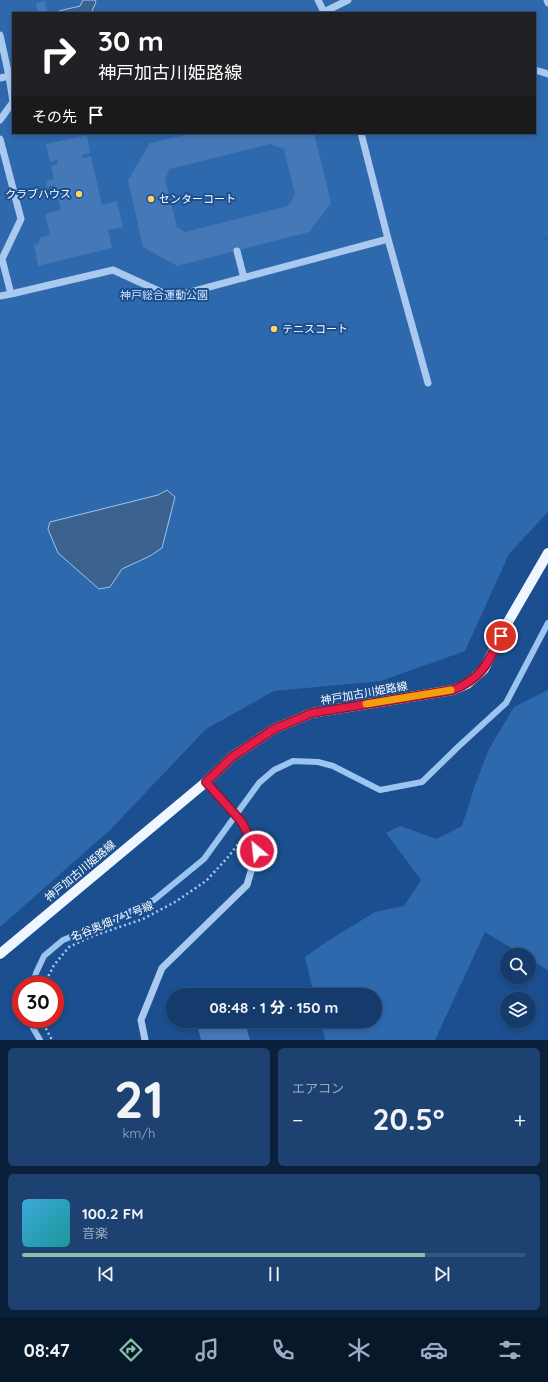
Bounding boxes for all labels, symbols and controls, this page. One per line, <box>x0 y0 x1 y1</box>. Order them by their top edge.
text: 30 m <box>98 23 164 58</box>
icon: right <box>32 28 84 80</box>
text: 神戸加古川姫路線 <box>98 61 242 84</box>
icon: arrive <box>85 104 107 126</box>
text: その先 <box>32 107 77 126</box>
place label: クラブハウス <box>5 187 71 201</box>
marker: クラブハウス <box>74 189 84 199</box>
place label: センターコート <box>159 192 236 206</box>
marker: センターコート <box>146 194 156 204</box>
park label: 神戸総合運動公園 <box>120 288 208 302</box>
place label: テニスコート <box>282 322 348 336</box>
marker: テニスコート <box>269 324 279 334</box>
pin <box>484 619 518 653</box>
icon: arrive <box>490 625 512 647</box>
street label: 神戸加古川姫路線 <box>319 678 409 708</box>
position arrow <box>236 830 278 872</box>
street label: 神戸加古川姫路線 <box>42 837 118 905</box>
street label: 名谷奥畑７１号線 <box>69 898 155 944</box>
map controls <box>500 948 536 1028</box>
button: search <box>500 948 536 984</box>
speed limit sign: 30 <box>12 976 64 1028</box>
button: layers <box>500 992 536 1028</box>
text: 08:48 · 1 分 · 150 m <box>210 998 338 1017</box>
text: 21 <box>114 1066 164 1131</box>
text: エアコン <box>292 1080 344 1096</box>
text: 20.5° <box>373 1100 445 1138</box>
text: − <box>292 1106 303 1134</box>
text: + <box>514 1106 526 1134</box>
text: km/h <box>123 1125 155 1141</box>
text: 100.2 FM <box>82 1204 143 1223</box>
text: 音楽 <box>82 1225 108 1241</box>
icon: previous <box>95 1263 117 1285</box>
icon: pause <box>263 1263 285 1285</box>
icon: next <box>431 1263 453 1285</box>
icon: directions <box>117 1336 145 1364</box>
icon: music <box>193 1336 221 1364</box>
icon: phone <box>269 1336 297 1364</box>
icon: climate <box>345 1336 373 1364</box>
icon: car <box>420 1336 448 1364</box>
icon: filters <box>496 1336 524 1364</box>
text: 08:47 <box>24 1339 70 1362</box>

